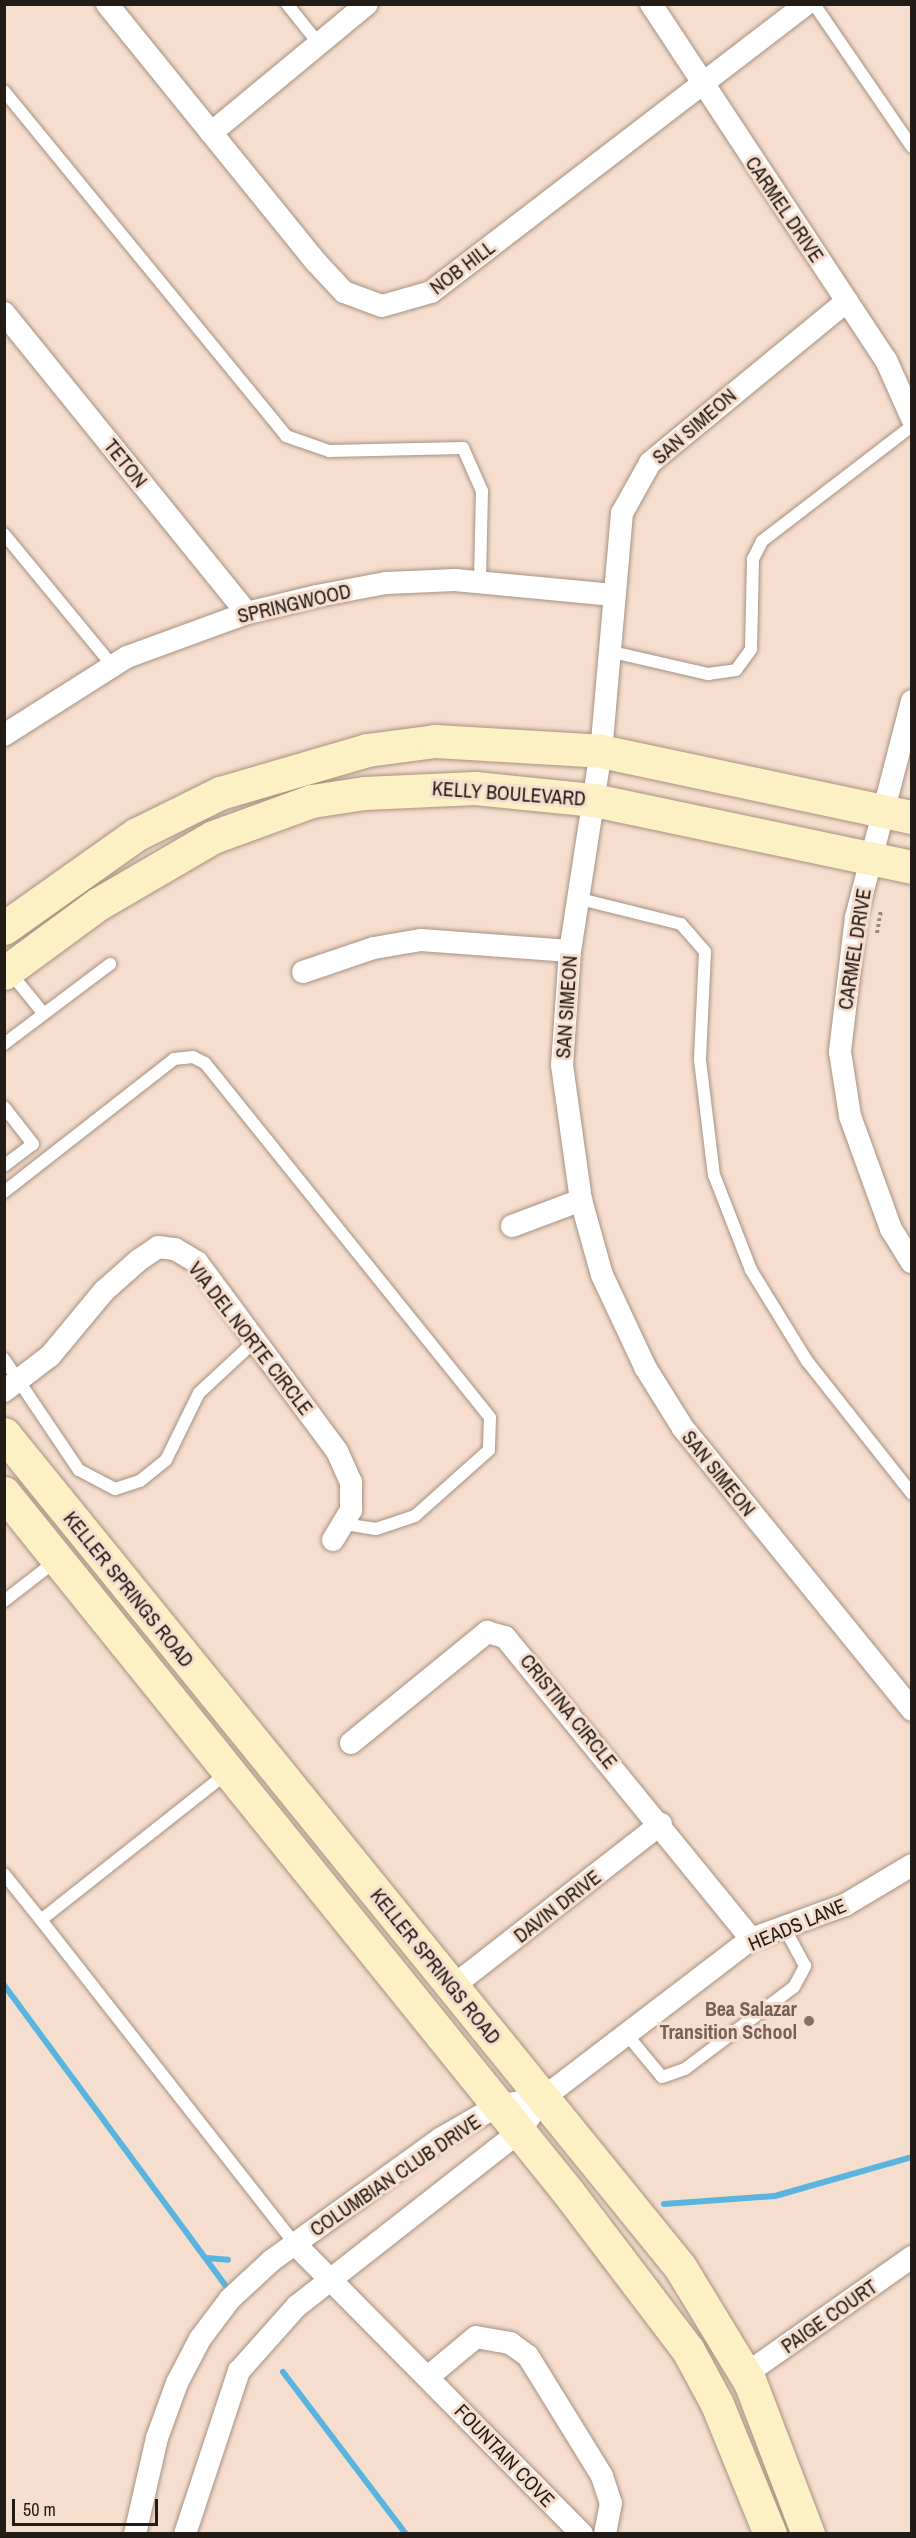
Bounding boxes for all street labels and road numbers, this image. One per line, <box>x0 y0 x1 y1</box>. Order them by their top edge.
street label: CARMEL DRIVE <box>741 151 829 267</box>
street label: NOB HILL <box>425 235 499 299</box>
street label: SAN SIMEON <box>647 383 741 469</box>
street label: TETON <box>99 434 153 492</box>
street label: SPRINGWOOD <box>235 578 353 628</box>
street label: KELLY BOULEVARD <box>431 776 587 810</box>
street label: CARMEL DRIVE <box>833 886 875 1012</box>
street label: SAN SIMEON <box>550 955 582 1059</box>
street label: VIA DEL NORTE CIRCLE <box>183 1256 319 1420</box>
street label: SAN SIMEON <box>677 1425 761 1521</box>
street label: KELLER SPRINGS ROAD <box>59 1506 199 1672</box>
street label: CRISTINA CIRCLE <box>515 1649 623 1773</box>
street label: DAVIN DRIVE <box>509 1865 605 1947</box>
street label: KELLER SPRINGS ROAD <box>366 1883 506 2049</box>
street label: HEADS LANE <box>744 1893 850 1955</box>
street label: COLUMBIAN CLUB DRIVE <box>305 2109 485 2241</box>
street label: PAIGE COURT <box>776 2274 882 2358</box>
street label: FOUNTAIN COVE <box>450 2399 560 2511</box>

